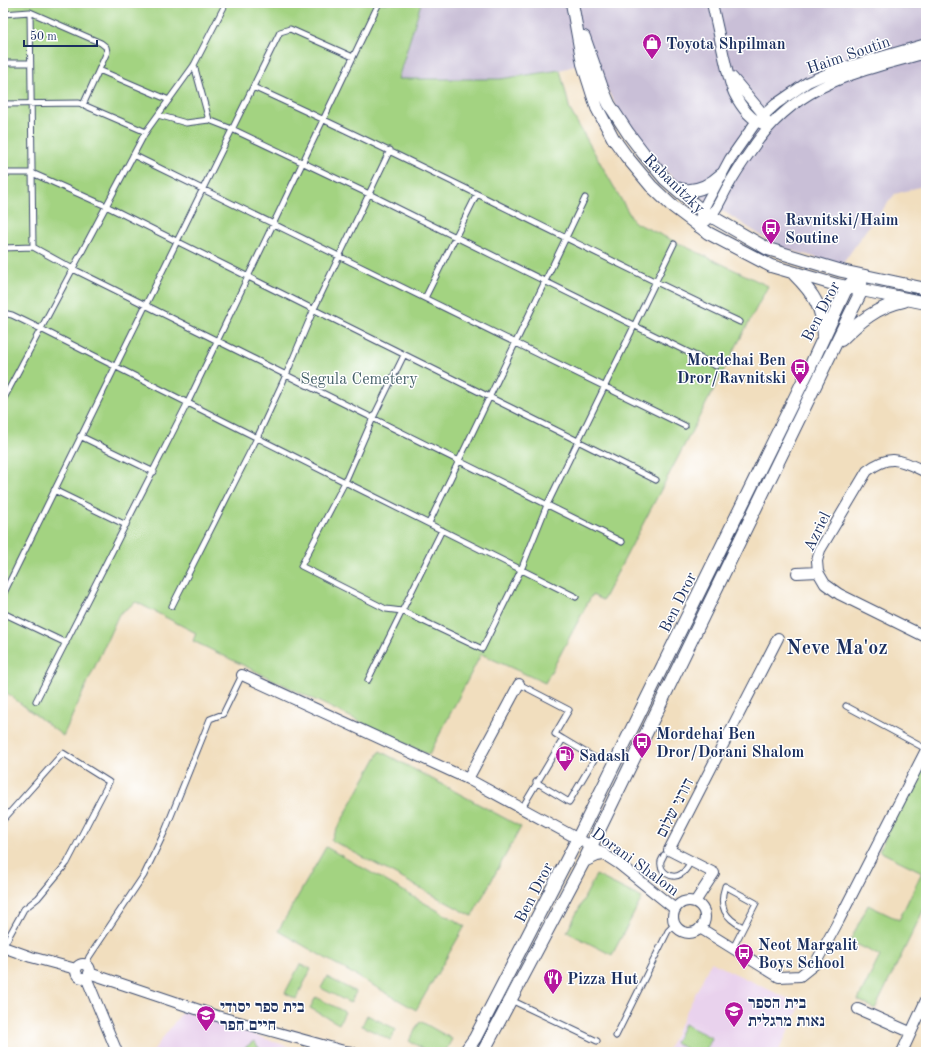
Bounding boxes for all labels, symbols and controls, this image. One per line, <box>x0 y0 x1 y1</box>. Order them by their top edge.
scale bar <box>24 22 97 48</box>
text: 50 m <box>30 30 57 43</box>
shop icon: Toyota Shpilman <box>641 32 663 60</box>
street label: Haim Soutin <box>805 34 893 78</box>
place label: Toyota Shpilman <box>666 37 786 53</box>
street label: Rabanitzky <box>640 152 708 218</box>
place label: Ravnitski/Haim Soutine <box>785 213 899 247</box>
bus stop icon: Ravnitski/Haim Soutine <box>760 217 782 245</box>
street label: Ben Dror <box>800 279 844 345</box>
place label: Mordehai Ben Dror/Ravnitski <box>677 353 786 387</box>
bus stop icon: Mordehai Ben Dror/Ravnitski <box>789 357 811 385</box>
park label: Segula Cemetery <box>300 372 418 388</box>
street label: Azriel <box>801 510 834 554</box>
street label: Ben Dror <box>657 570 700 636</box>
district label: Neve Ma'oz <box>786 639 888 659</box>
place label: Mordehai Ben Dror/Dorani Shalom <box>656 727 805 761</box>
bus stop icon: Mordehai Ben Dror/Dorani Shalom <box>631 731 653 759</box>
fuel station icon: Sadash <box>554 744 576 772</box>
place label: Sadash <box>579 749 630 765</box>
street label: דורני שלום <box>652 775 697 840</box>
street label: Dorani Shalom <box>588 826 682 900</box>
street label: Ben Dror <box>513 860 557 926</box>
place label: Neot Margalit Boys School <box>758 938 858 972</box>
bus stop icon: Neot Margalit Boys School <box>733 942 755 970</box>
restaurant icon: Pizza Hut <box>542 967 564 995</box>
place label: Pizza Hut <box>567 972 638 988</box>
place label: בית הספר נאות מרגלית <box>748 996 825 1030</box>
place label: בית ספר יסודי חיים חפר <box>220 1000 305 1034</box>
school or university icon: בית הספר נאות מרגלית <box>723 1000 745 1028</box>
school or university icon: בית ספר יסודי חיים חפר <box>195 1004 217 1032</box>

